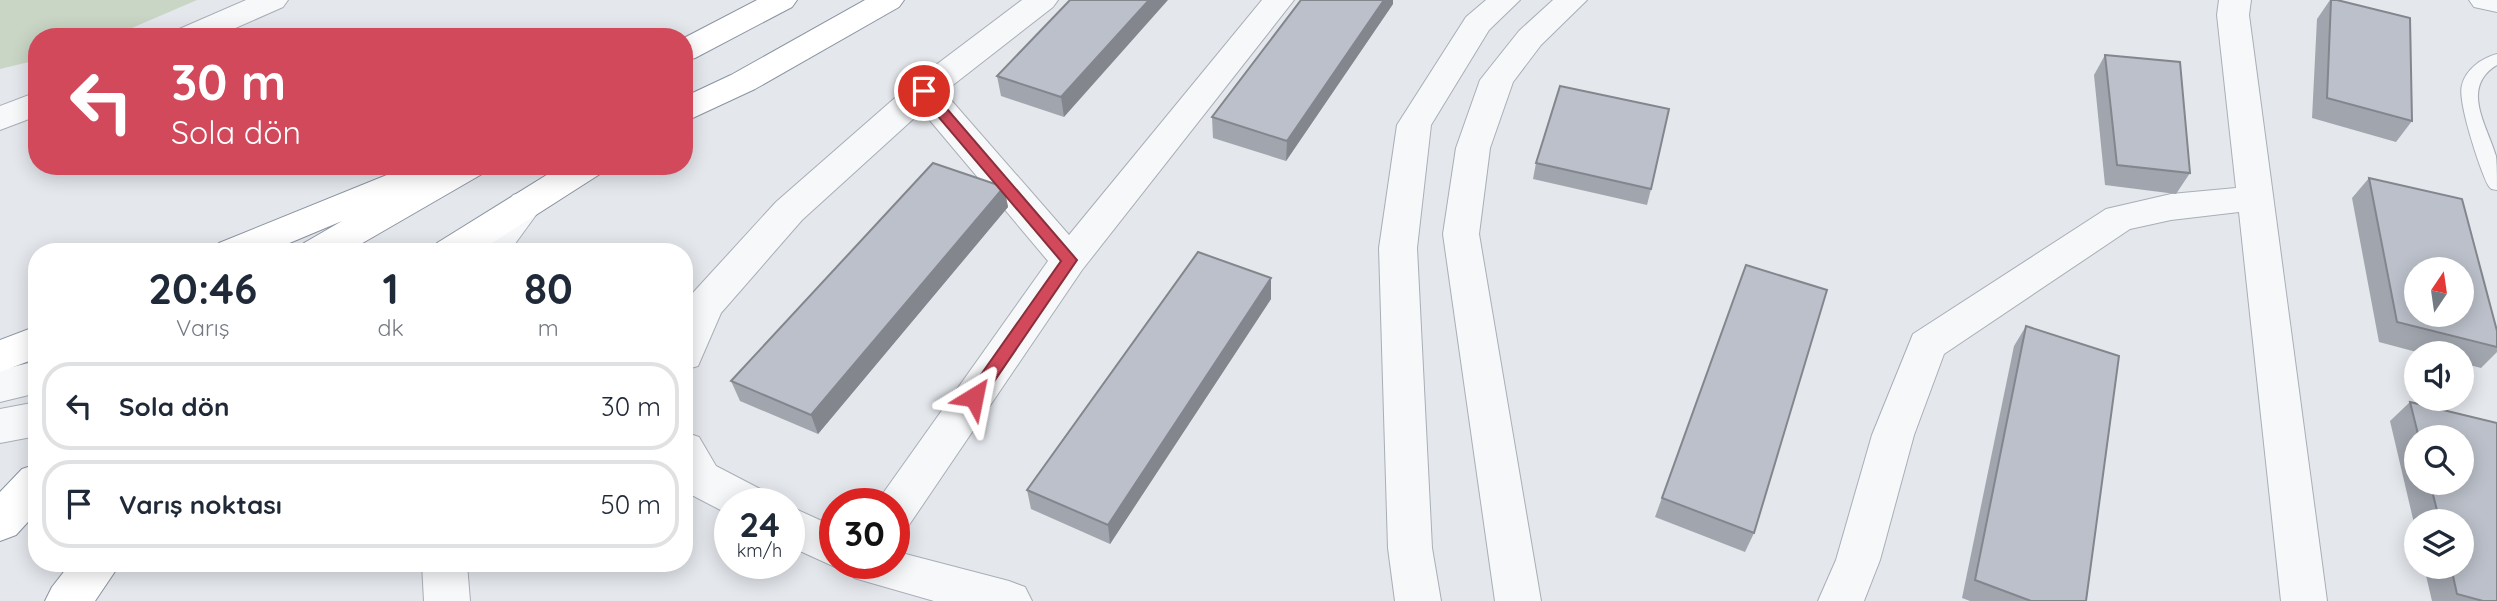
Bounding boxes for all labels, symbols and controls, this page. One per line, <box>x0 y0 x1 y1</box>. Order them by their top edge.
text: 30 m <box>171 51 286 112</box>
icon: left <box>56 56 147 147</box>
pin <box>894 61 954 121</box>
icon: arrive <box>905 72 943 110</box>
text: Sola dön <box>171 112 301 152</box>
north arrow <box>2404 257 2474 327</box>
map controls <box>2404 257 2474 579</box>
text: 20:46 <box>148 262 257 315</box>
text: 1 <box>382 262 399 315</box>
text: 80 <box>524 262 573 315</box>
text: Varış <box>176 313 229 342</box>
text: dk <box>377 313 404 342</box>
text: m <box>538 313 559 342</box>
button: sound <box>2404 341 2474 411</box>
position arrow <box>937 360 1011 434</box>
icon: left <box>60 387 98 425</box>
text: Sola dön <box>119 390 229 423</box>
text: 30 m <box>601 390 661 423</box>
button: search <box>2404 425 2474 495</box>
icon: arrive <box>60 485 98 523</box>
text: Varış noktası <box>119 488 282 521</box>
text: 50 m <box>601 488 661 521</box>
speed limit sign: 30 <box>819 488 910 579</box>
text: 24 <box>739 502 780 546</box>
button: layers <box>2404 509 2474 579</box>
text: km/h <box>737 539 782 562</box>

